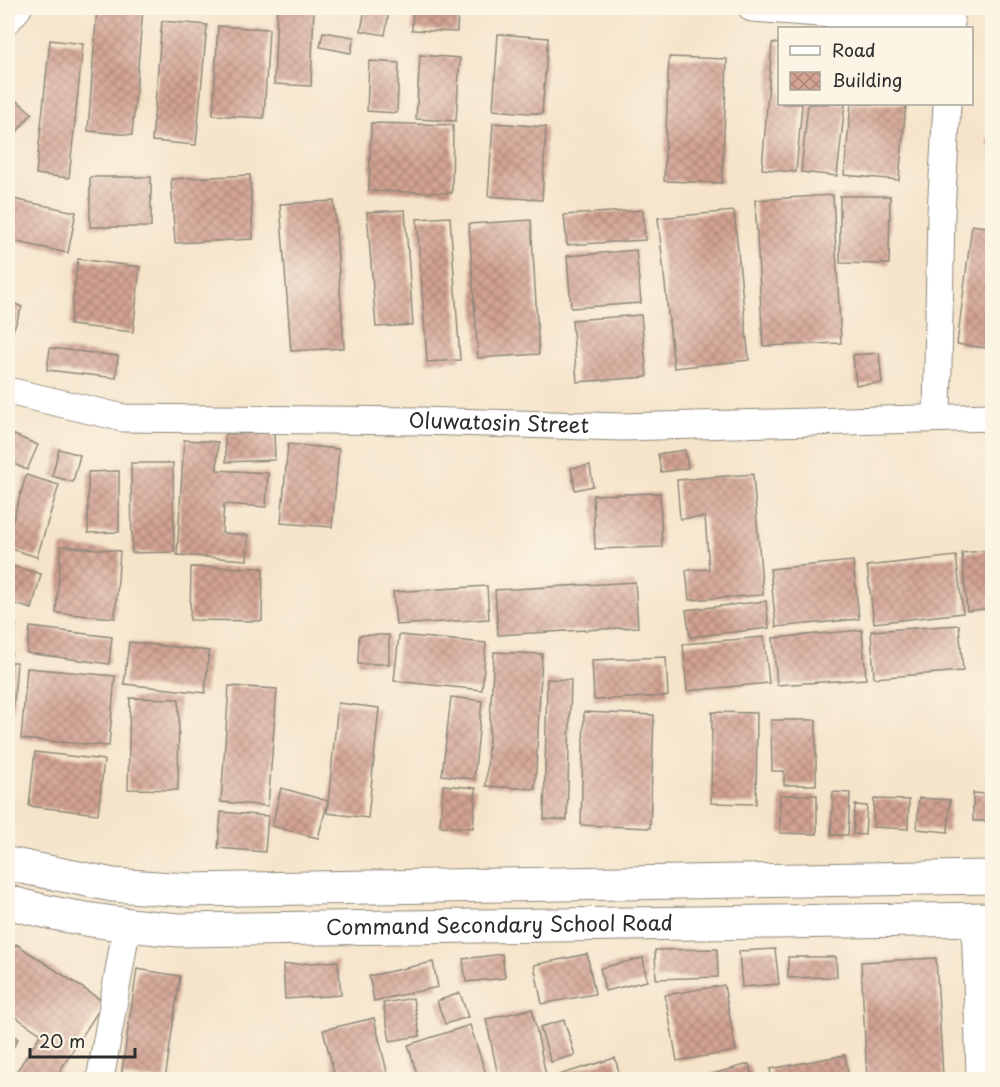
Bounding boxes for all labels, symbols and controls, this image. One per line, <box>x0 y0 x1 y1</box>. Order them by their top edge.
legend <box>778 27 973 105</box>
text: Road <box>832 36 876 63</box>
text: Building <box>832 66 902 93</box>
street label: Oluwatosin Street <box>409 403 590 440</box>
street label: Command Secondary School Road <box>326 905 673 942</box>
scale bar <box>30 1021 135 1059</box>
text: 20 m <box>39 1027 85 1054</box>

